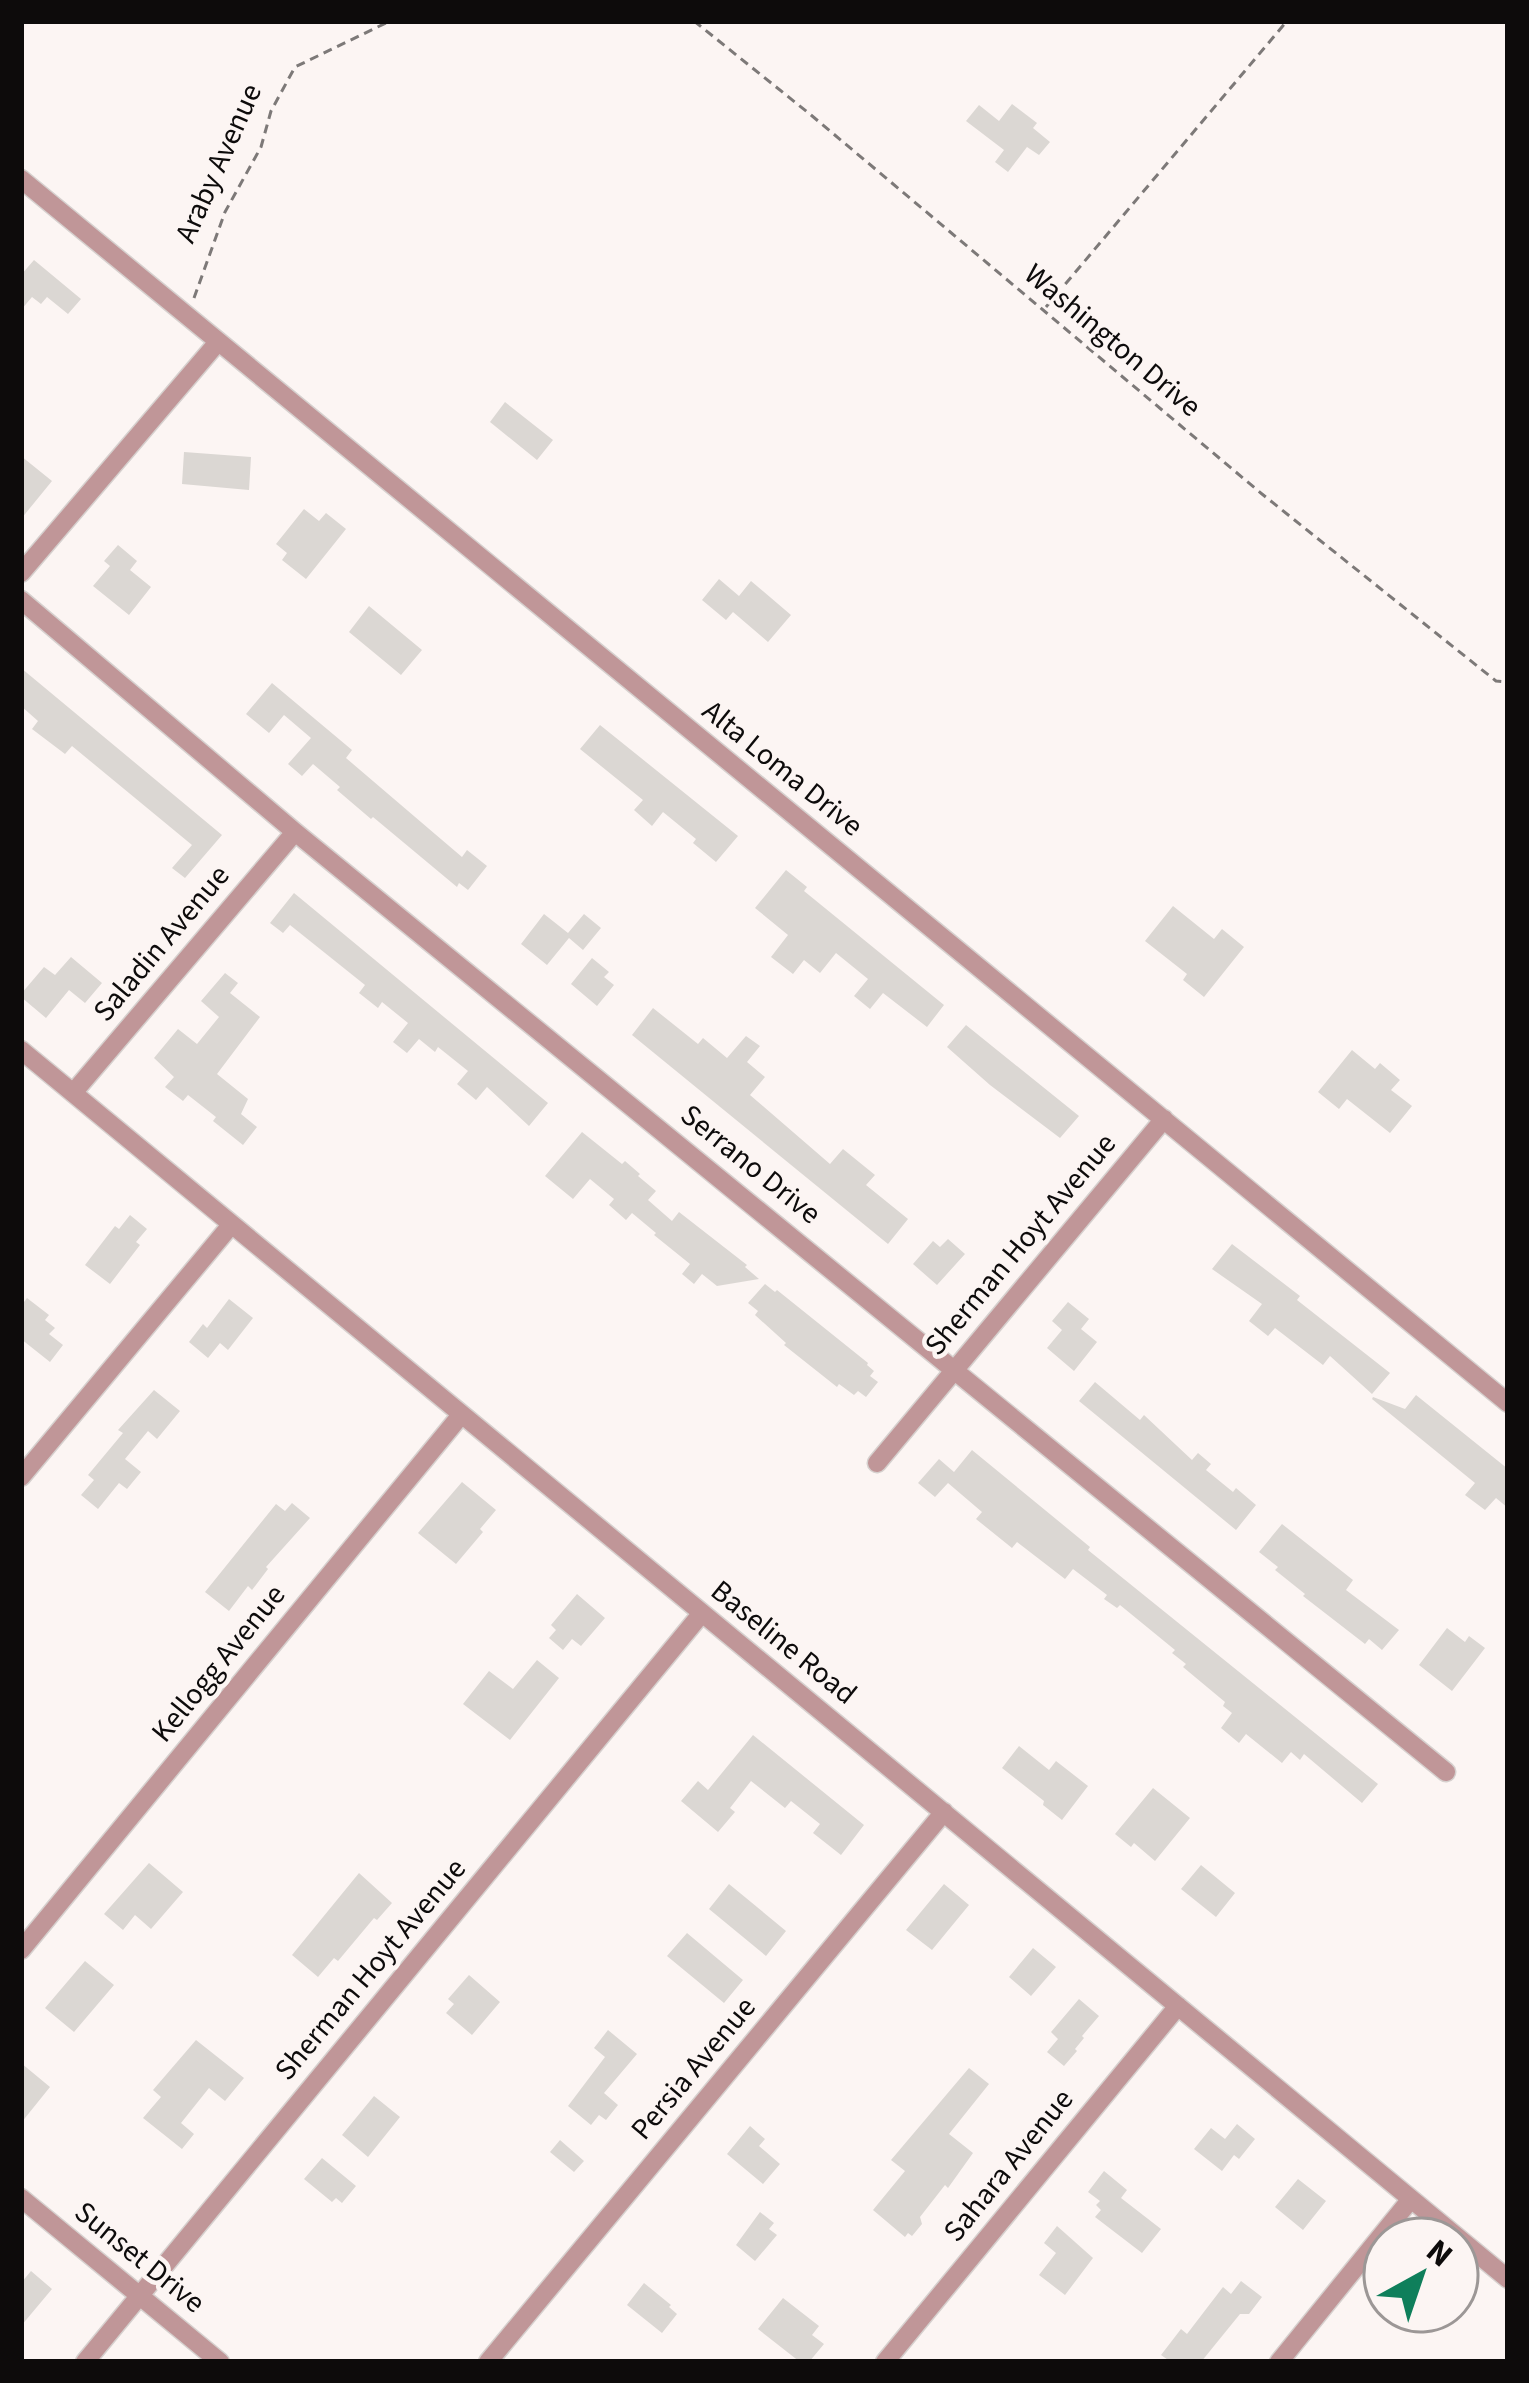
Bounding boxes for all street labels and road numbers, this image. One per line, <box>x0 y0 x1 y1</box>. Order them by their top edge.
street label: Araby Avenue <box>164 77 273 250</box>
street label: Washington Drive <box>1015 253 1211 427</box>
street label: Alta Loma Drive <box>693 690 872 847</box>
street label: Saladin Avenue <box>83 856 240 1031</box>
street label: Serrano Drive <box>671 1094 830 1235</box>
street label: Sherman Hoyt Avenue <box>914 1124 1126 1365</box>
street label: Baseline Road <box>701 1570 866 1715</box>
street label: Kellogg Avenue <box>141 1575 296 1752</box>
street label: Sherman Hoyt Avenue <box>264 1849 476 2090</box>
street label: Persia Avenue <box>621 1987 766 2149</box>
street label: Sahara Avenue <box>933 2080 1084 2251</box>
street label: Sunset Drive <box>65 2191 214 2324</box>

